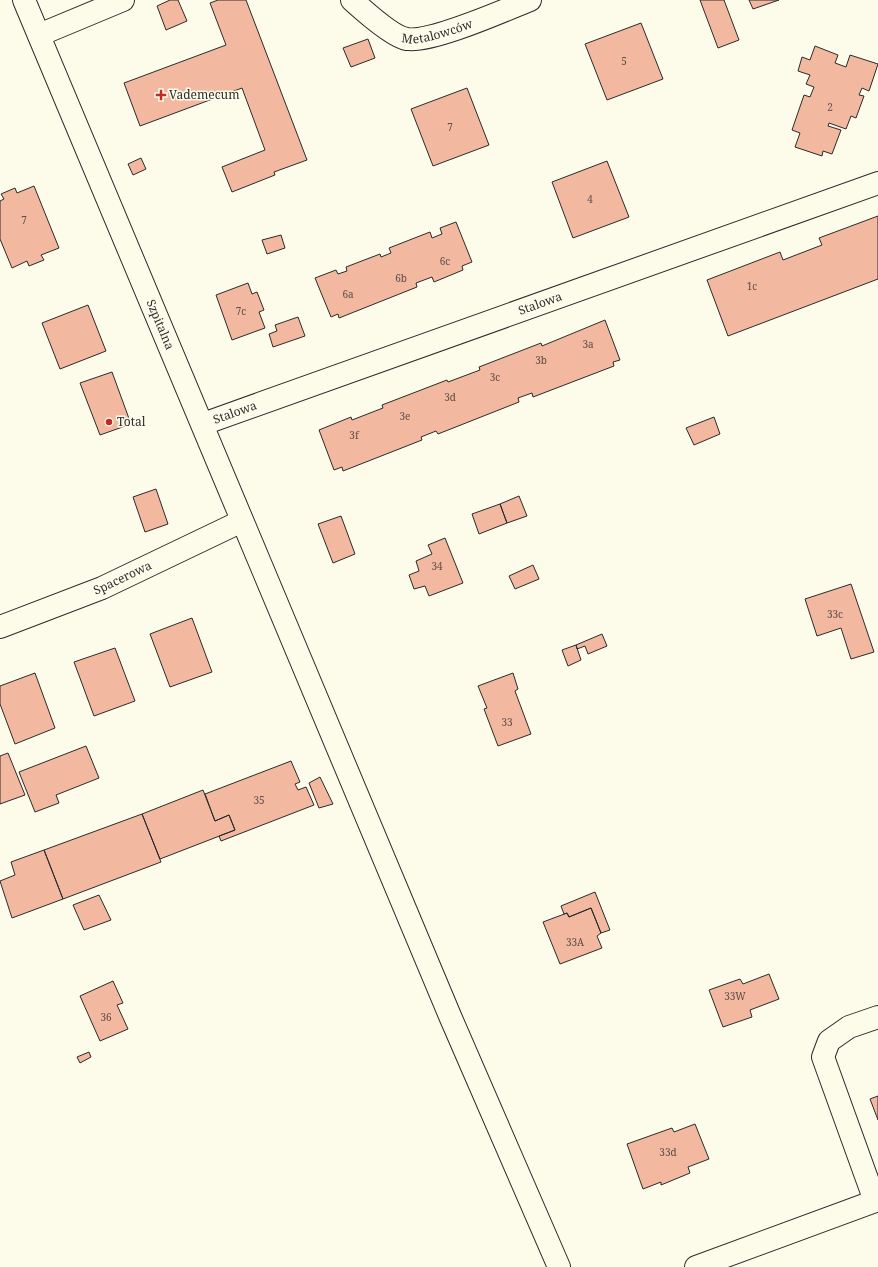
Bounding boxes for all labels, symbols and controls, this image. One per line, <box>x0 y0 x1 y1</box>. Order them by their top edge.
street label: Metalowców <box>400 15 475 48</box>
house number: 5 <box>621 54 627 68</box>
place label: Vademecum <box>169 86 240 103</box>
marker: Vademecum <box>156 90 166 100</box>
house number: 2 <box>827 100 833 114</box>
house number: 7 <box>447 120 453 134</box>
house number: 4 <box>587 192 593 206</box>
house number: 7 <box>21 213 27 227</box>
house number: 6c <box>440 254 450 268</box>
house number: 6b <box>395 271 407 285</box>
house number: 1c <box>747 279 757 293</box>
house number: 6a <box>342 287 354 301</box>
street label: Stalowa <box>516 287 564 319</box>
street label: Szpitalna <box>142 297 179 352</box>
house number: 7c <box>236 304 246 318</box>
house number: 3a <box>582 337 594 351</box>
house number: 3b <box>535 353 547 367</box>
house number: 3c <box>490 370 500 384</box>
house number: 3d <box>444 390 456 404</box>
street label: Stalowa <box>211 396 259 428</box>
house number: 3e <box>400 409 410 423</box>
place label: Total <box>117 413 146 430</box>
marker: Total <box>104 417 114 427</box>
house number: 3f <box>349 428 360 442</box>
street label: Spacerowa <box>91 556 155 599</box>
house number: 34 <box>431 559 443 573</box>
house number: 33c <box>827 607 843 621</box>
house number: 33 <box>501 715 513 729</box>
house number: 35 <box>253 793 265 807</box>
house number: 33A <box>566 935 585 949</box>
house number: 33W <box>724 989 746 1003</box>
house number: 36 <box>100 1010 112 1024</box>
house number: 33d <box>659 1145 677 1159</box>

